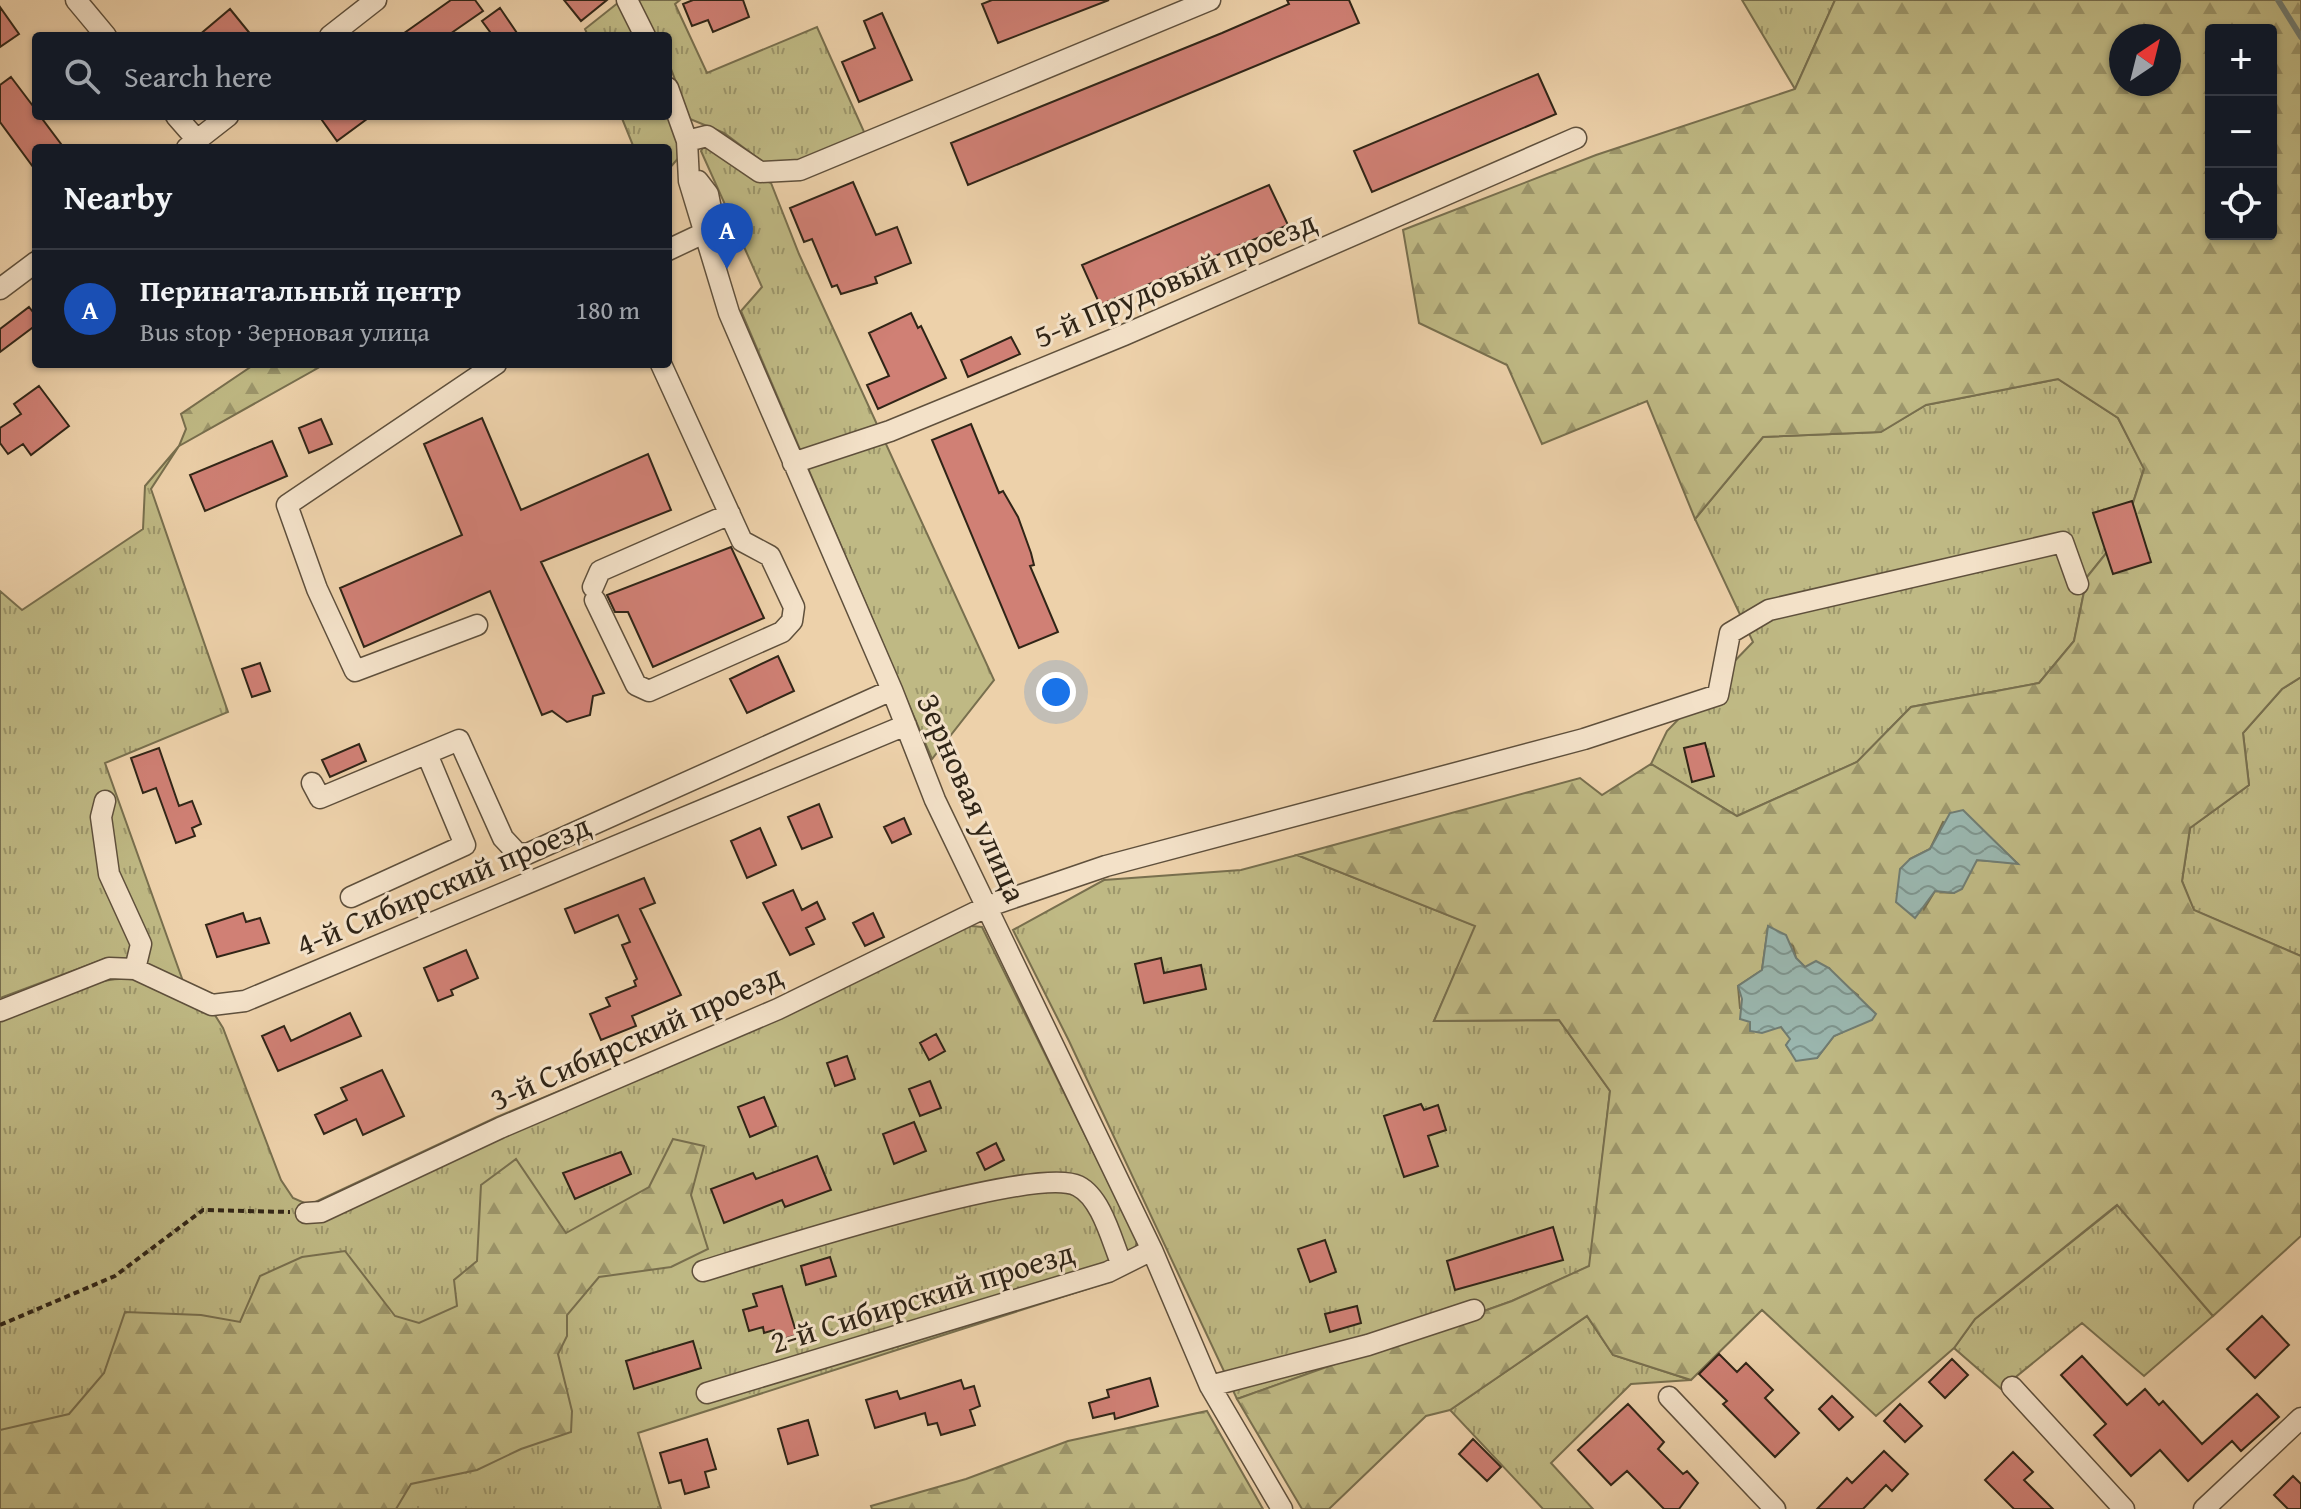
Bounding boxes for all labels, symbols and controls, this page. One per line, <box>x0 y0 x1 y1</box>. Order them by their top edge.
north arrow <box>2109 24 2181 96</box>
map controls <box>2205 24 2277 240</box>
button: + <box>2205 24 2277 96</box>
search box <box>32 32 672 120</box>
icon: search <box>60 54 104 98</box>
text: Search here <box>124 54 272 98</box>
button: − <box>2205 96 2277 168</box>
button: locate <box>2205 168 2277 240</box>
text: Nearby <box>64 172 173 221</box>
street label: 5-й Прудовый проезд <box>1026 198 1323 359</box>
pin: A <box>701 203 753 269</box>
text: Перинатальный центр <box>140 268 461 312</box>
text: A <box>82 290 98 329</box>
text: 180 m <box>575 290 640 329</box>
text: Bus stop · Зерновая улица <box>140 312 430 351</box>
your location <box>1036 672 1076 712</box>
street label: Зерновая улица <box>905 686 1040 910</box>
street label: 4-й Сибирский проезд <box>288 801 597 968</box>
street label: 3-й Сибирский проезд <box>482 951 789 1122</box>
street label: 2-й Сибирский проезд <box>764 1228 1080 1365</box>

